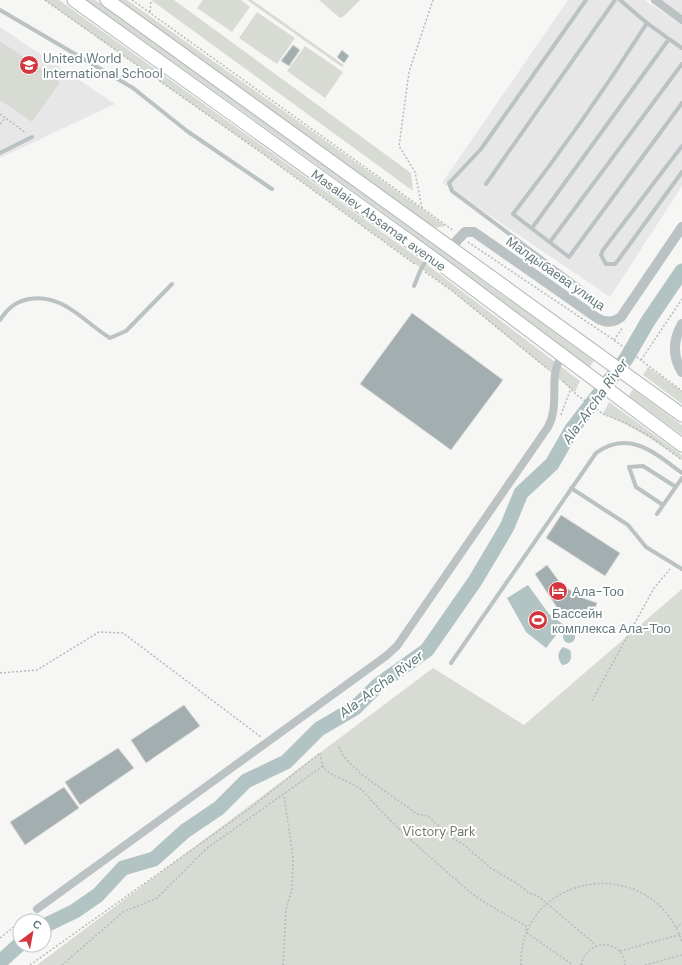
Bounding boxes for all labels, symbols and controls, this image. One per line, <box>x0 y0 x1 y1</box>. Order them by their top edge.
place label: United World International School <box>43 50 163 82</box>
school or university icon: United World International School <box>18 54 40 76</box>
street label: Masalaiev Absamat avenue <box>308 166 449 275</box>
street label: Малдыбаева улица <box>503 233 609 315</box>
water label: Ala-Archa River <box>557 354 633 448</box>
hotel icon: Ала-Тоо <box>547 580 569 602</box>
place label: Ала-Тоо <box>572 583 624 600</box>
place label: Бассейн комплекса Ала-Тоо <box>552 605 671 637</box>
sports icon: Бассейн комплекса Ала-Тоо <box>527 609 549 631</box>
water label: Ala-Archa River <box>334 646 427 722</box>
park label: Victory Park <box>403 823 476 840</box>
north arrow <box>12 913 52 953</box>
text: С <box>30 916 44 933</box>

